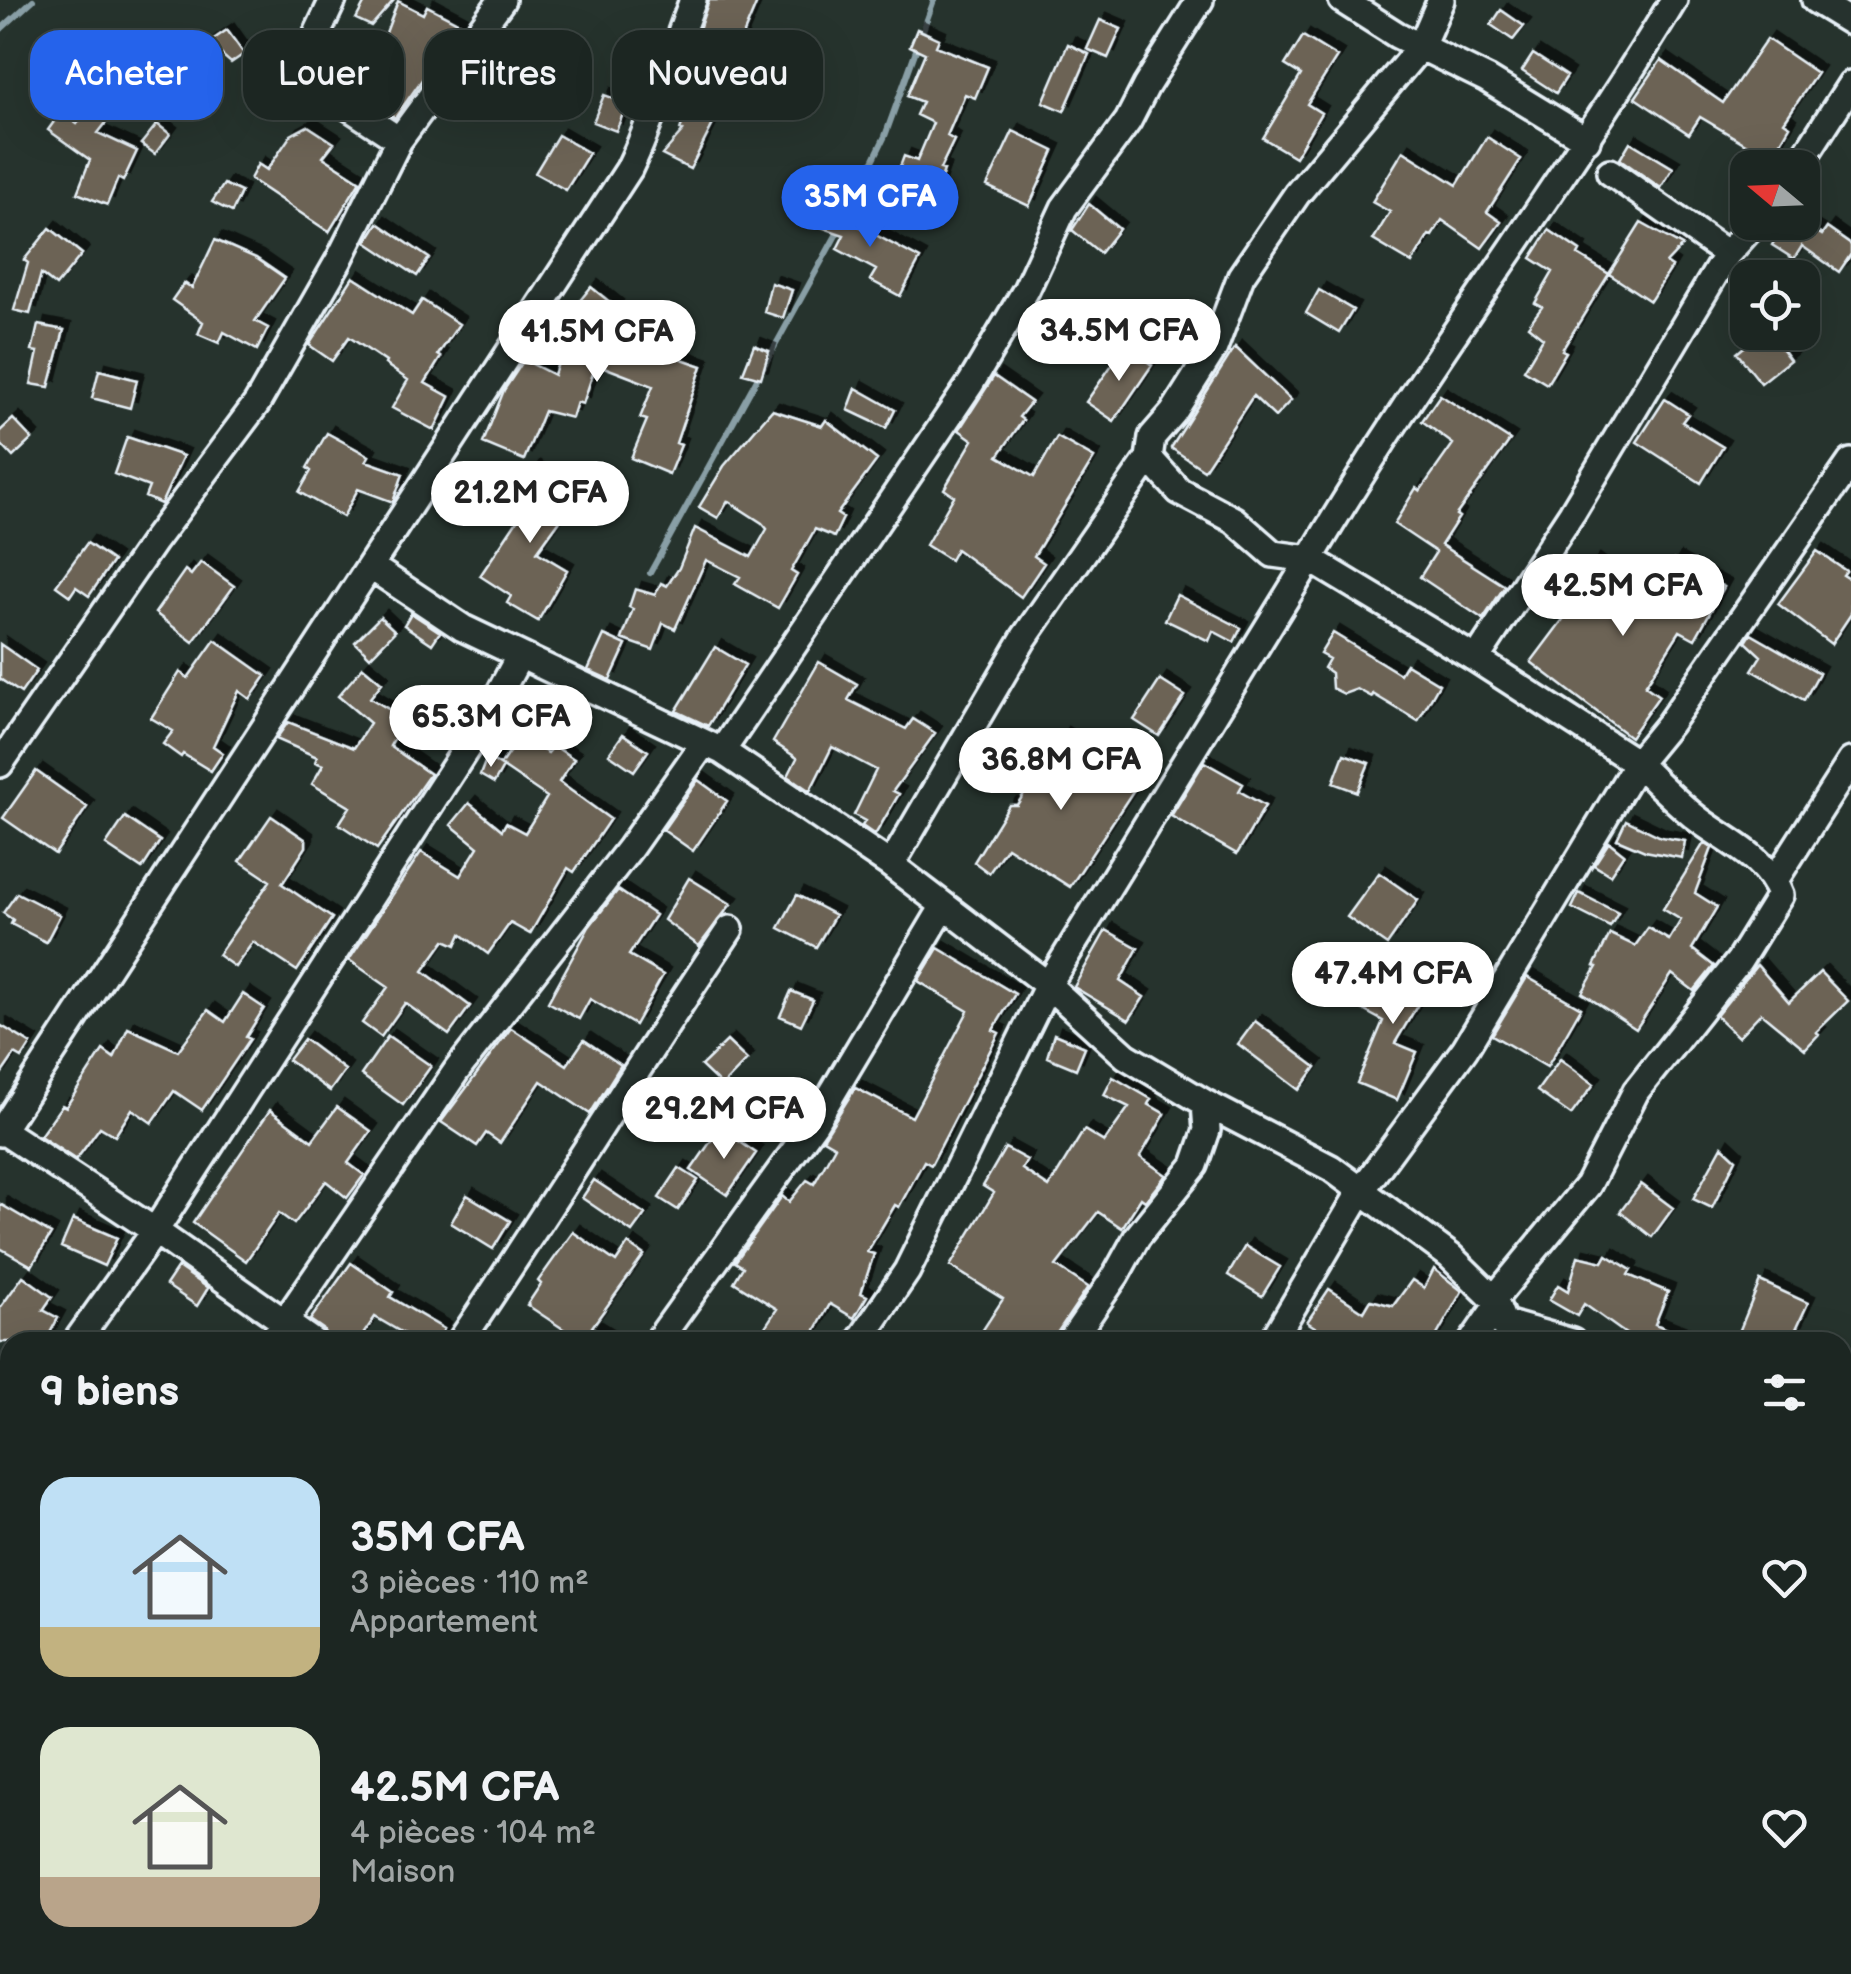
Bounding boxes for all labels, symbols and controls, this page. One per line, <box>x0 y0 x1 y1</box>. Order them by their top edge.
chip: Acheter <box>30 30 223 120</box>
chip: Louer <box>243 30 404 120</box>
chip: Filtres <box>424 30 592 120</box>
chip: Nouveau <box>612 30 823 120</box>
north arrow <box>1730 150 1820 240</box>
map controls <box>1730 150 1820 350</box>
pin: 35M CFA <box>778 165 962 250</box>
text: 35M CFA <box>804 178 936 217</box>
button: locate <box>1730 260 1820 350</box>
pin: 34.5M CFA <box>1005 299 1233 384</box>
pin: 41.5M CFA <box>483 300 711 385</box>
text: 34.5M CFA <box>1040 312 1198 351</box>
text: 41.5M CFA <box>521 313 673 352</box>
pin: 21.2M CFA <box>416 461 644 546</box>
text: 21.2M CFA <box>453 474 607 513</box>
pin: 42.5M CFA <box>1509 554 1737 639</box>
text: 42.5M CFA <box>1543 567 1703 606</box>
pin: 65.3M CFA <box>377 685 605 770</box>
text: 65.3M CFA <box>411 698 571 737</box>
pin: 36.8M CFA <box>947 728 1175 813</box>
text: 36.8M CFA <box>981 741 1141 780</box>
pin: 47.4M CFA <box>1279 942 1507 1027</box>
text: 47.4M CFA <box>1314 955 1472 994</box>
pin: 29.2M CFA <box>610 1077 838 1162</box>
text: 29.2M CFA <box>644 1090 804 1129</box>
icon: filters <box>1757 1365 1812 1420</box>
text: 9 biens <box>40 1367 179 1418</box>
text: 35M CFA <box>350 1513 524 1564</box>
icon: home <box>120 1517 240 1637</box>
icon: heart <box>1757 1550 1812 1605</box>
text: 3 pièces · 110 m² <box>350 1564 589 1603</box>
text: Appartement <box>350 1603 538 1642</box>
text: 42.5M CFA <box>350 1763 559 1814</box>
icon: home <box>120 1767 240 1887</box>
icon: heart <box>1757 1800 1812 1855</box>
text: 4 pièces · 104 m² <box>350 1814 596 1853</box>
text: Maison <box>350 1853 455 1892</box>

